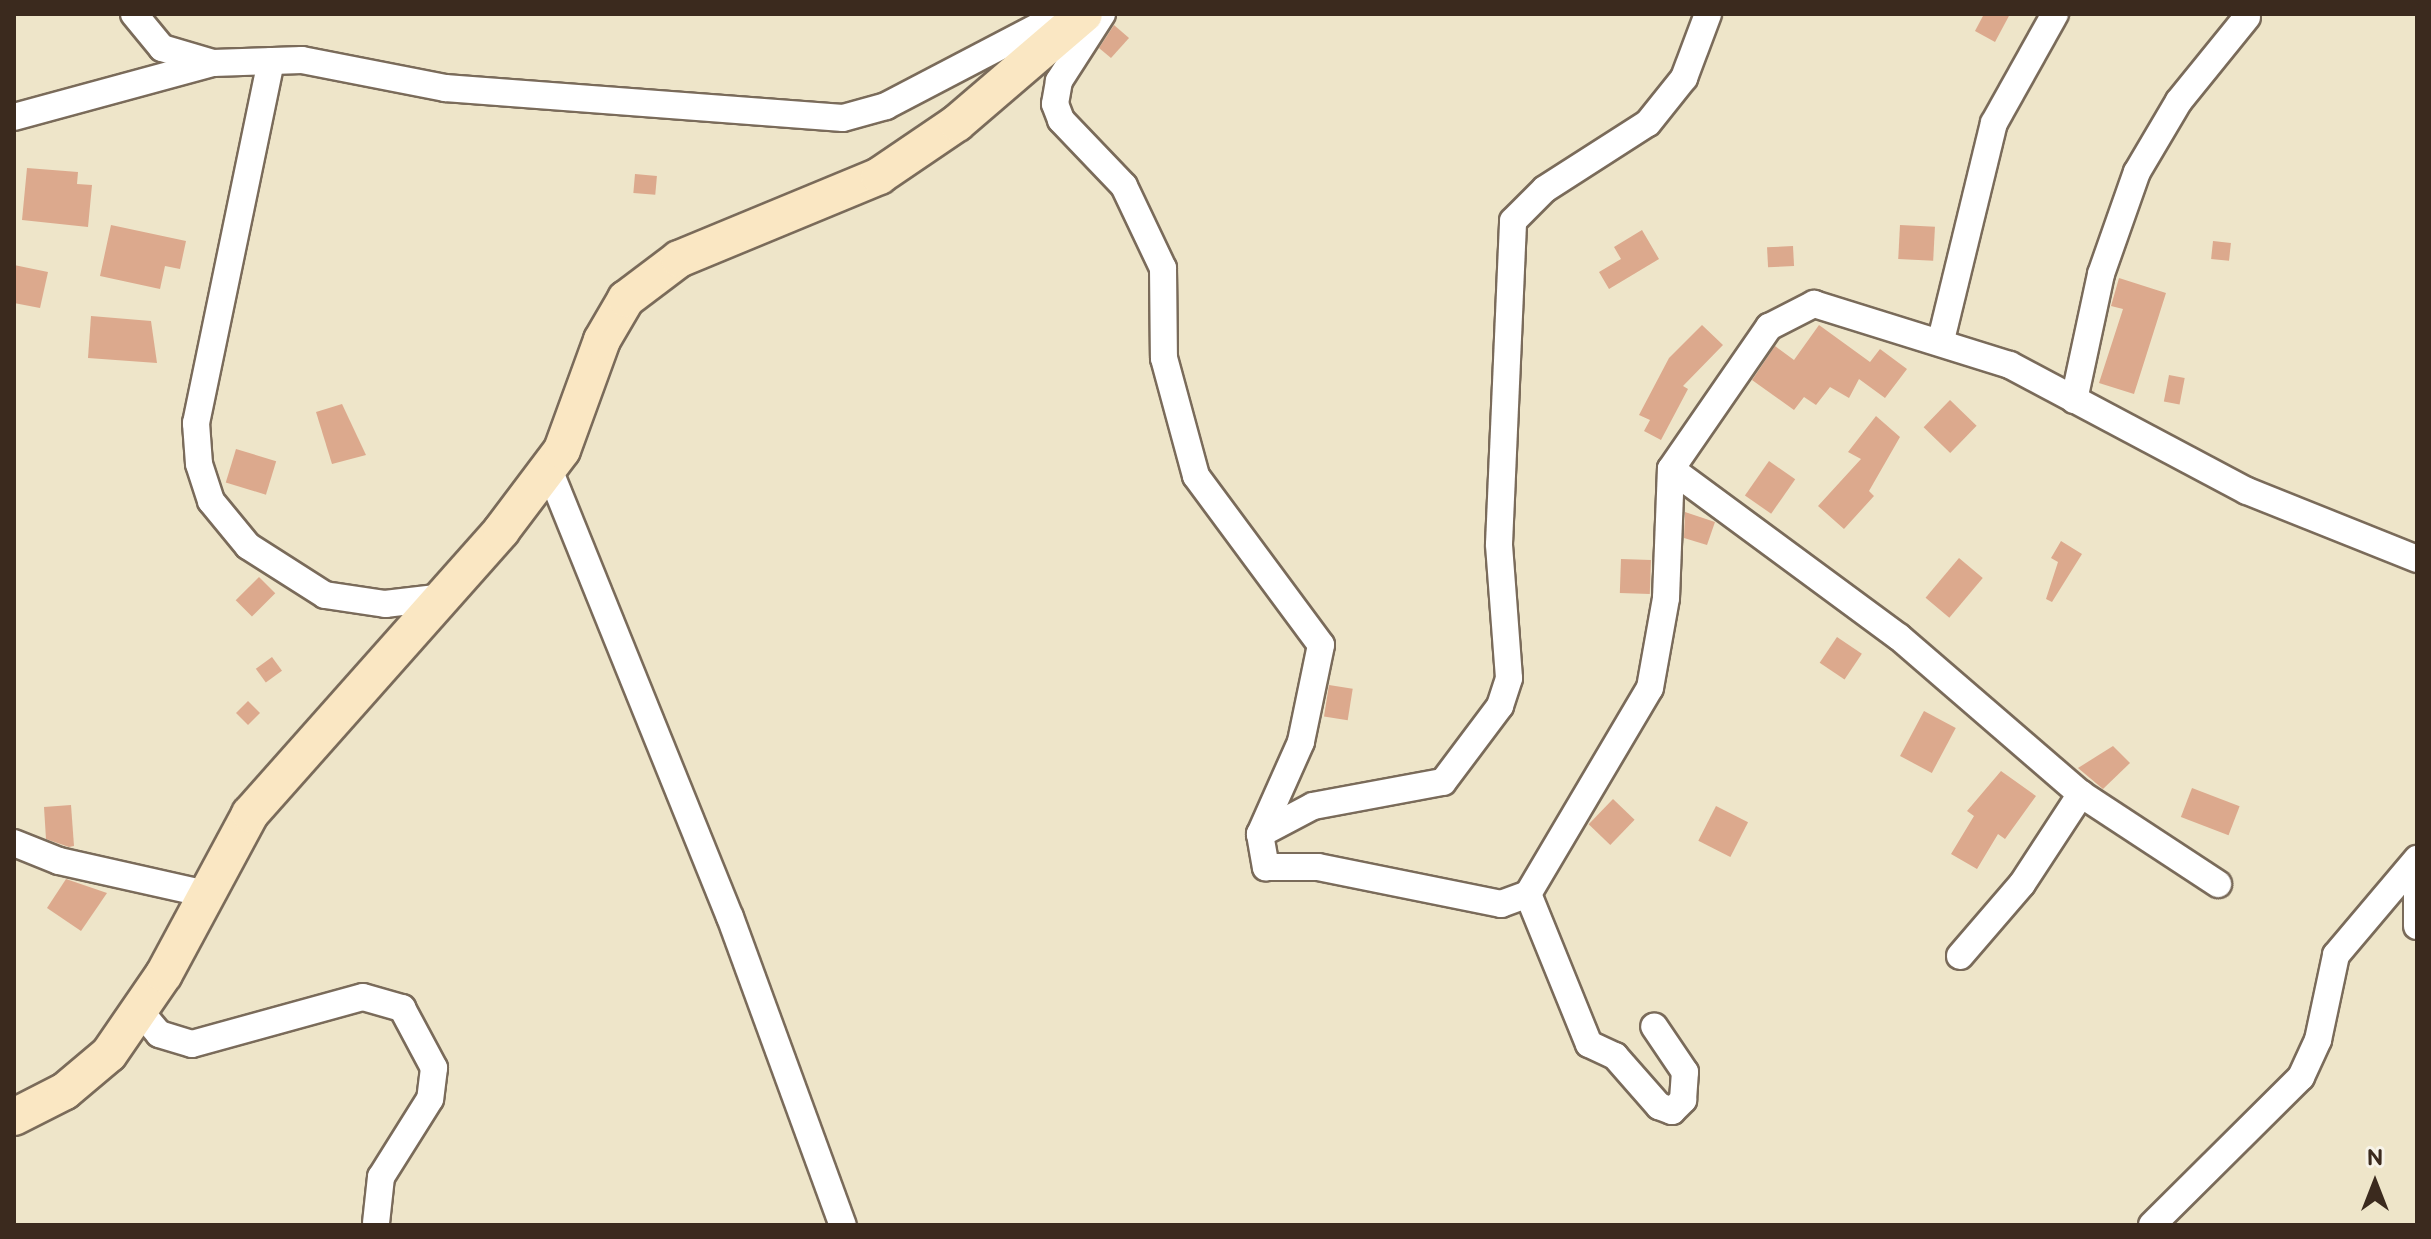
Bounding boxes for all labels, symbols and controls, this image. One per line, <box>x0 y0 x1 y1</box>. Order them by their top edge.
north arrow <box>2335 1143 2415 1223</box>
text: N <box>2367 1145 2383 1172</box>

